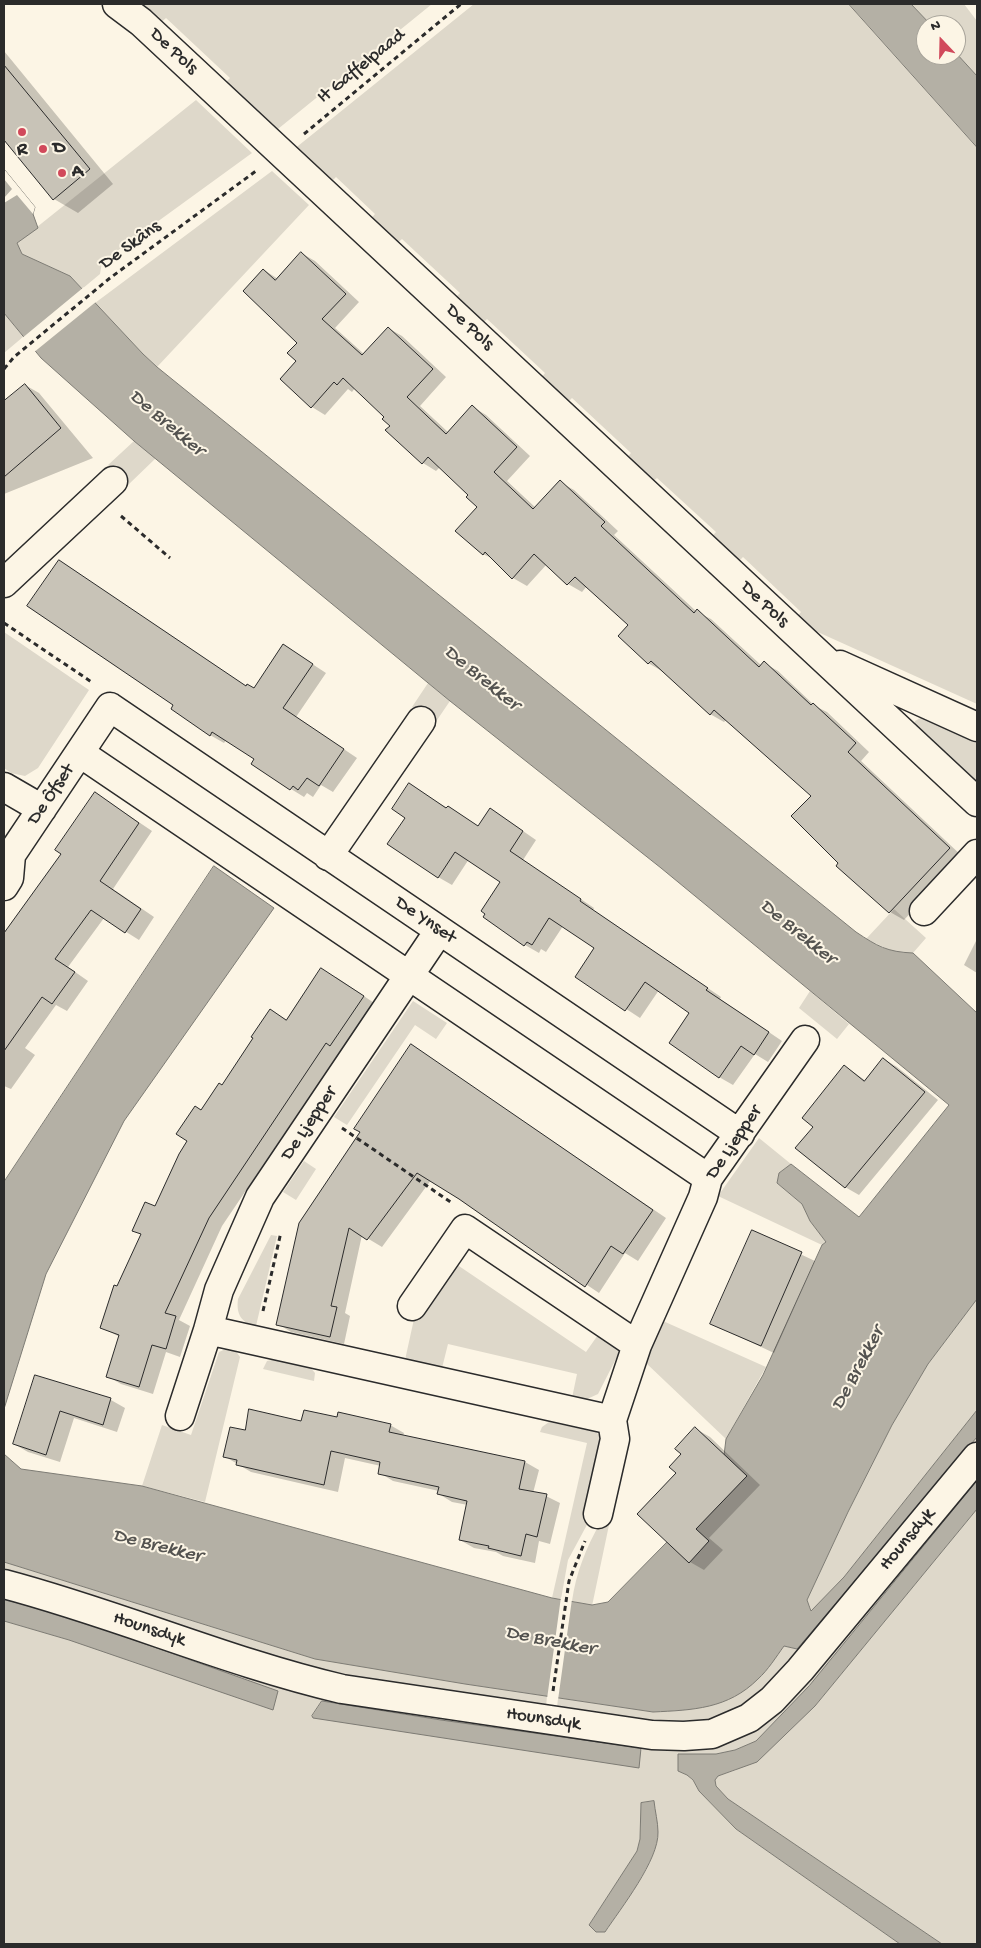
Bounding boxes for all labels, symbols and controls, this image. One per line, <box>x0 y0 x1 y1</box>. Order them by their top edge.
north arrow <box>916 15 966 65</box>
text: N <box>928 17 943 36</box>
street label: De Pols <box>144 24 202 80</box>
street label: It Gaffelpaad <box>313 25 411 109</box>
marker: R <box>16 126 28 138</box>
place label: D <box>53 138 65 160</box>
place label: R <box>17 140 27 162</box>
marker: D <box>37 143 49 155</box>
place label: A <box>72 162 83 184</box>
marker: A <box>56 167 68 179</box>
street label: De Skâns <box>96 216 166 276</box>
street label: De Pols <box>440 300 498 356</box>
water label: De Brekker <box>123 386 209 462</box>
street label: De Pols <box>735 577 793 633</box>
water label: De Brekker <box>438 641 524 717</box>
street label: De Ôfset <box>23 760 81 830</box>
street label: De Ynset <box>390 892 460 950</box>
water label: De Brekker <box>754 895 840 971</box>
street label: De Ljepper <box>277 1083 343 1165</box>
street label: De Ljepper <box>702 1102 768 1184</box>
water label: De Brekker <box>827 1323 891 1415</box>
street label: Hounsdyk <box>875 1504 941 1576</box>
water label: De Brekker <box>110 1524 204 1570</box>
street label: Hounsdyk <box>110 1608 188 1652</box>
water label: De Brekker <box>503 1622 597 1662</box>
street label: Hounsdyk <box>504 1704 582 1736</box>

